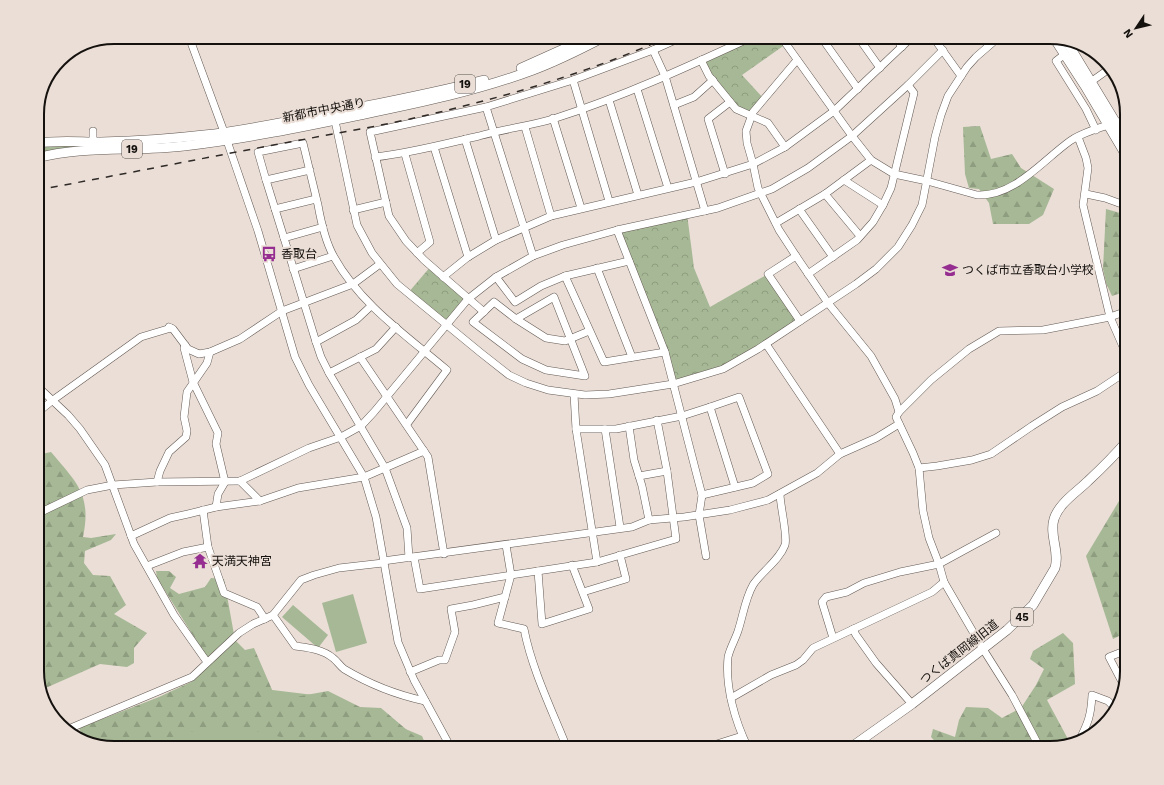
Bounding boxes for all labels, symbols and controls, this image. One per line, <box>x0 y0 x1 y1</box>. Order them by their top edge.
north arrow <box>1116 8 1156 48</box>
text: N <box>1121 26 1136 41</box>
road number: 19 <box>455 75 475 93</box>
street label: 新都市中央通り <box>281 95 367 125</box>
road number: 19 <box>122 140 142 158</box>
bus stop icon: 香取台 <box>260 245 278 263</box>
place label: 香取台 <box>281 247 317 261</box>
school or university icon: つくば市立香取台小学校 <box>941 261 959 279</box>
place label: つくば市立香取台小学校 <box>962 263 1094 277</box>
temple icon: 天満天神宮 <box>191 552 209 570</box>
place label: 天満天神宮 <box>212 554 272 568</box>
road number: 45 <box>1011 608 1033 626</box>
street label: つくば真岡線旧道 <box>917 617 1001 687</box>

